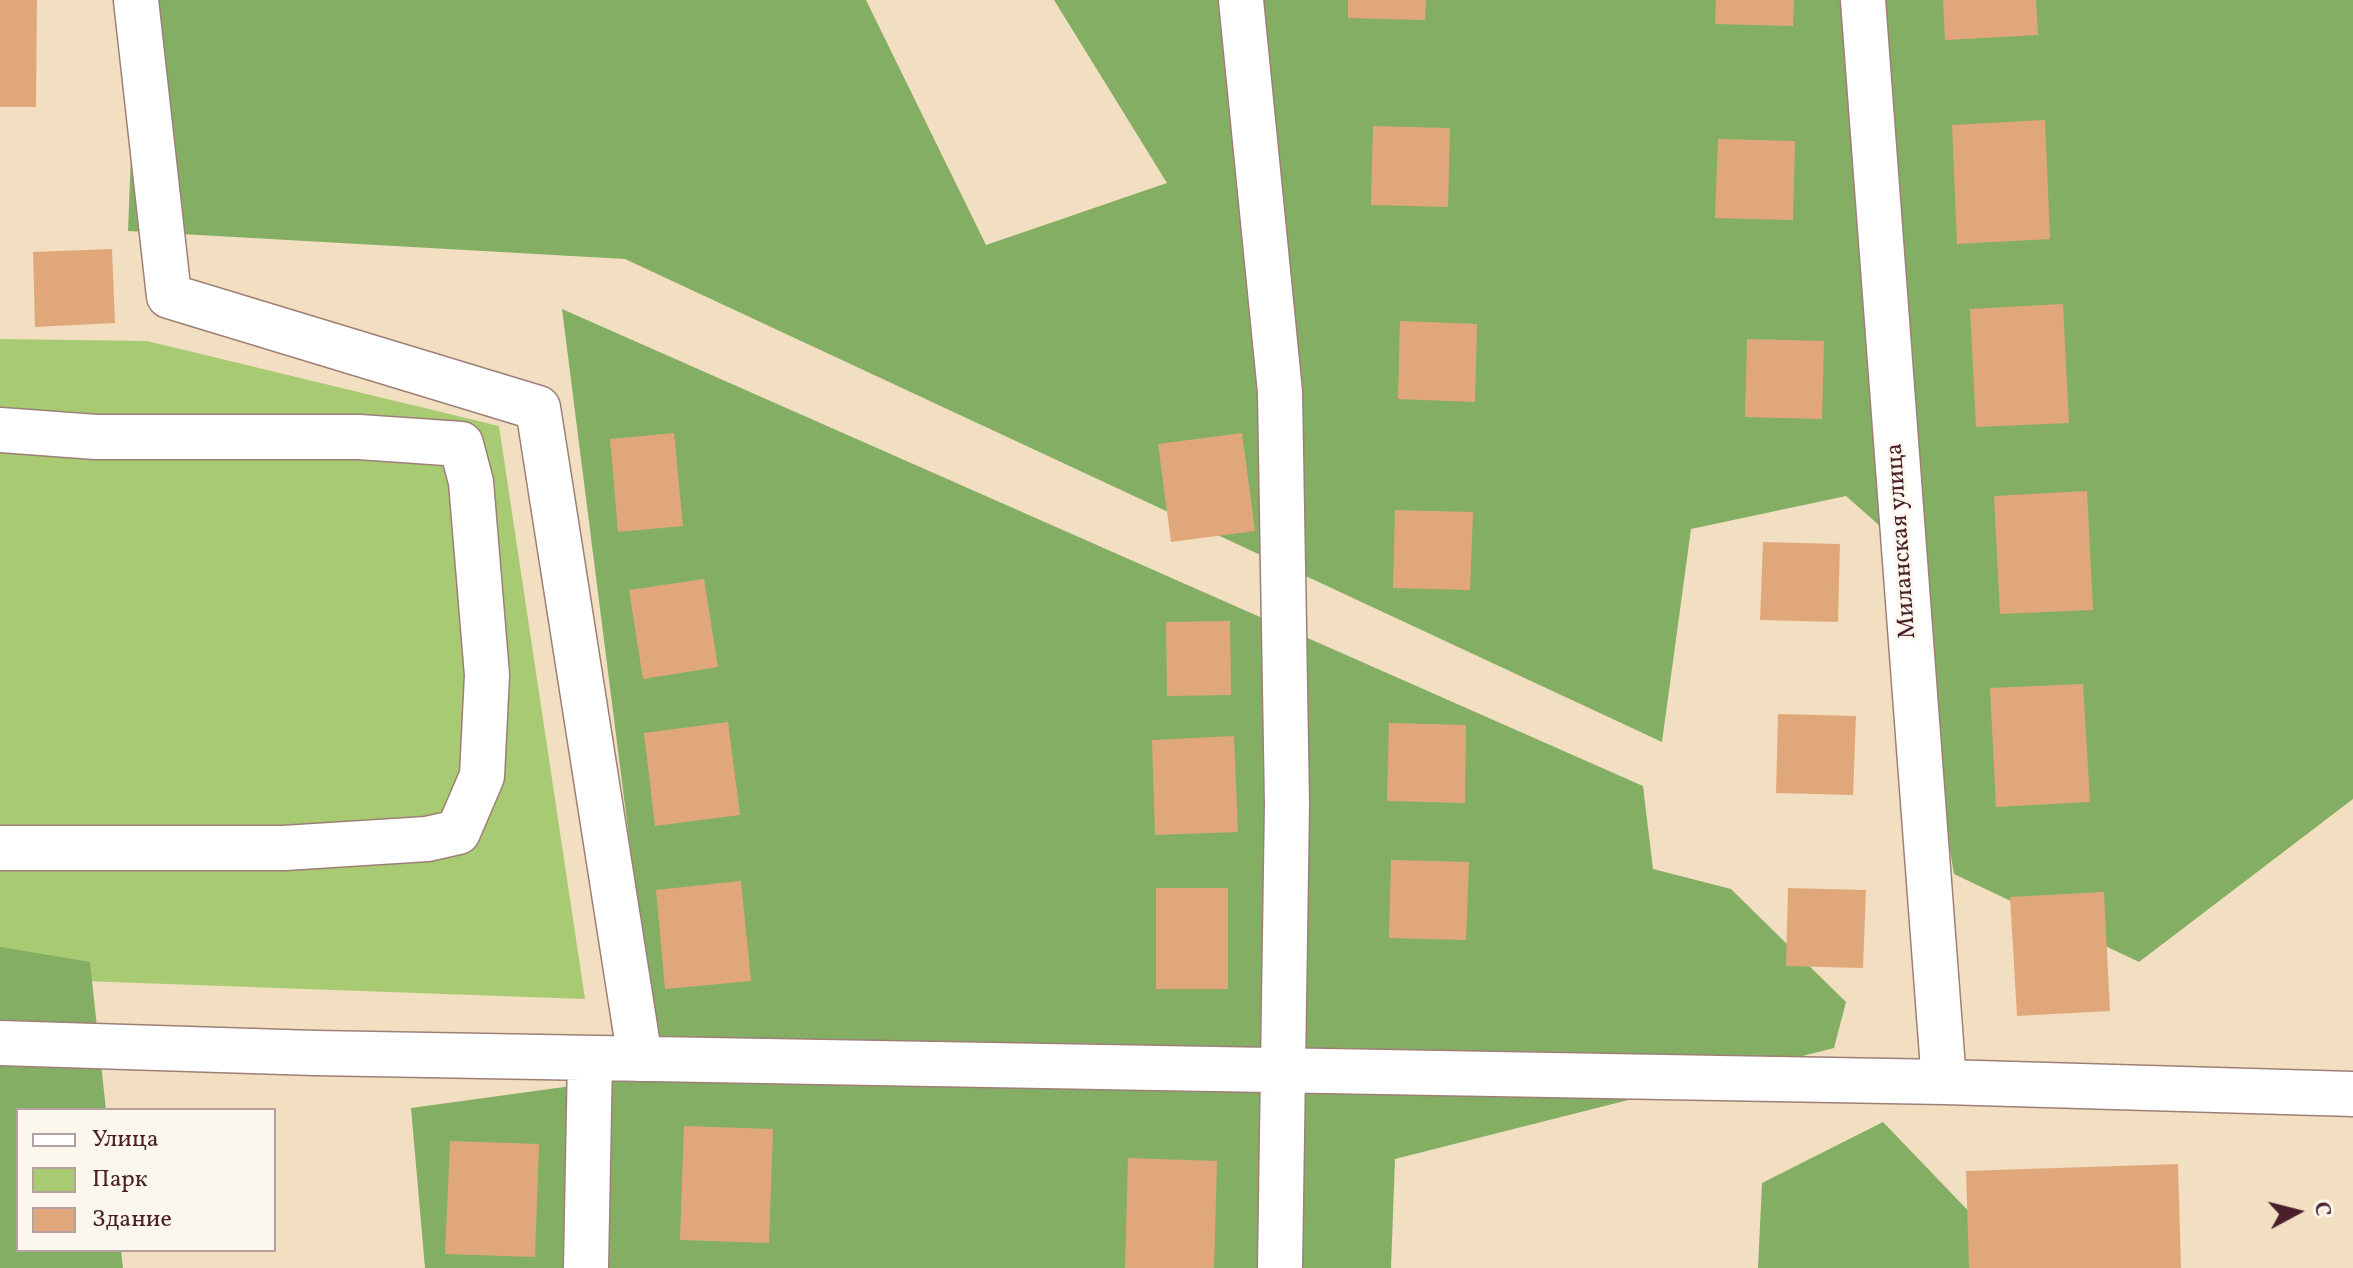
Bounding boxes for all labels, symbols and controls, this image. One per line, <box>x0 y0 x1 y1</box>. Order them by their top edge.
street label: Миланская улица <box>1882 442 1924 640</box>
legend <box>16 1108 276 1252</box>
text: Улица <box>92 1123 159 1157</box>
text: Парк <box>92 1163 148 1197</box>
north arrow <box>2257 1172 2337 1252</box>
text: С <box>2305 1200 2338 1218</box>
text: Здание <box>92 1203 172 1237</box>

